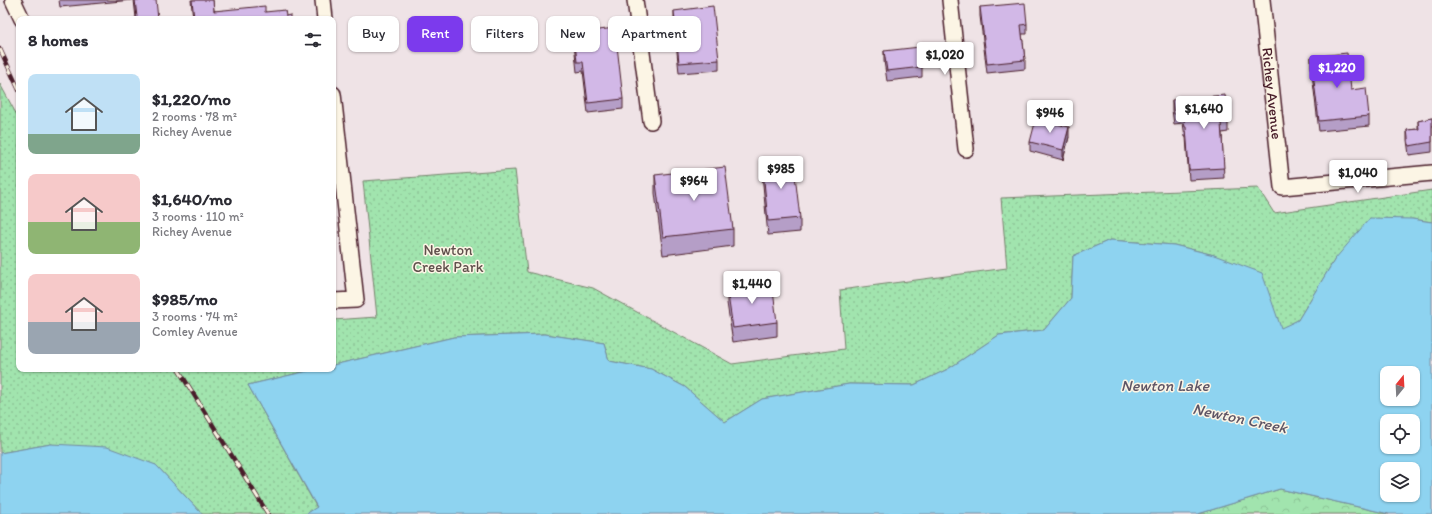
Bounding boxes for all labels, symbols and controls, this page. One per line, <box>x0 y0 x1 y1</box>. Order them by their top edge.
chip: Buy <box>348 16 399 52</box>
chip: Rent <box>407 16 463 52</box>
chip: Filters <box>471 16 538 52</box>
chip: New <box>546 16 600 52</box>
chip: Apartment <box>608 16 701 52</box>
icon: filters <box>302 29 324 51</box>
text: 8 homes <box>28 30 88 50</box>
pin: $1,020 <box>912 42 978 76</box>
text: $1,020 <box>926 47 964 62</box>
street label: Richey Avenue <box>1258 47 1286 140</box>
pin: $1,220 <box>1304 55 1370 89</box>
text: $1,220 <box>1318 60 1356 75</box>
text: $1,220/mo <box>152 89 231 109</box>
icon: home <box>60 90 108 138</box>
pin: $1,640 <box>1171 96 1237 130</box>
pin: $946 <box>1026 100 1074 134</box>
text: $1,640 <box>1185 101 1223 116</box>
text: $946 <box>1036 105 1064 120</box>
text: 2 rooms · 78 m² <box>152 109 237 124</box>
text: Richey Avenue <box>152 124 232 139</box>
pin: $985 <box>757 156 805 190</box>
pin: $1,040 <box>1325 160 1391 194</box>
text: $985 <box>767 161 795 176</box>
text: $1,040 <box>1338 165 1378 180</box>
pin: $964 <box>670 168 718 202</box>
text: $964 <box>680 173 708 188</box>
text: $1,640/mo <box>152 189 232 209</box>
icon: home <box>60 190 108 238</box>
text: 3 rooms · 110 m² <box>152 209 244 224</box>
text: Richey Avenue <box>152 224 232 239</box>
park label: Newton Creek Park <box>413 241 484 276</box>
pin: $1,440 <box>719 271 785 305</box>
text: $1,440 <box>732 276 772 291</box>
text: $985/mo <box>152 289 218 309</box>
icon: home <box>60 290 108 338</box>
text: 3 rooms · 74 m² <box>152 309 238 324</box>
text: Comley Avenue <box>152 324 238 339</box>
north arrow <box>1380 366 1420 406</box>
map controls <box>1380 366 1420 502</box>
water label: Newton Lake <box>1121 376 1210 395</box>
water label: Newton Creek <box>1191 399 1290 437</box>
button: locate <box>1380 414 1420 454</box>
button: layers <box>1380 462 1420 502</box>

